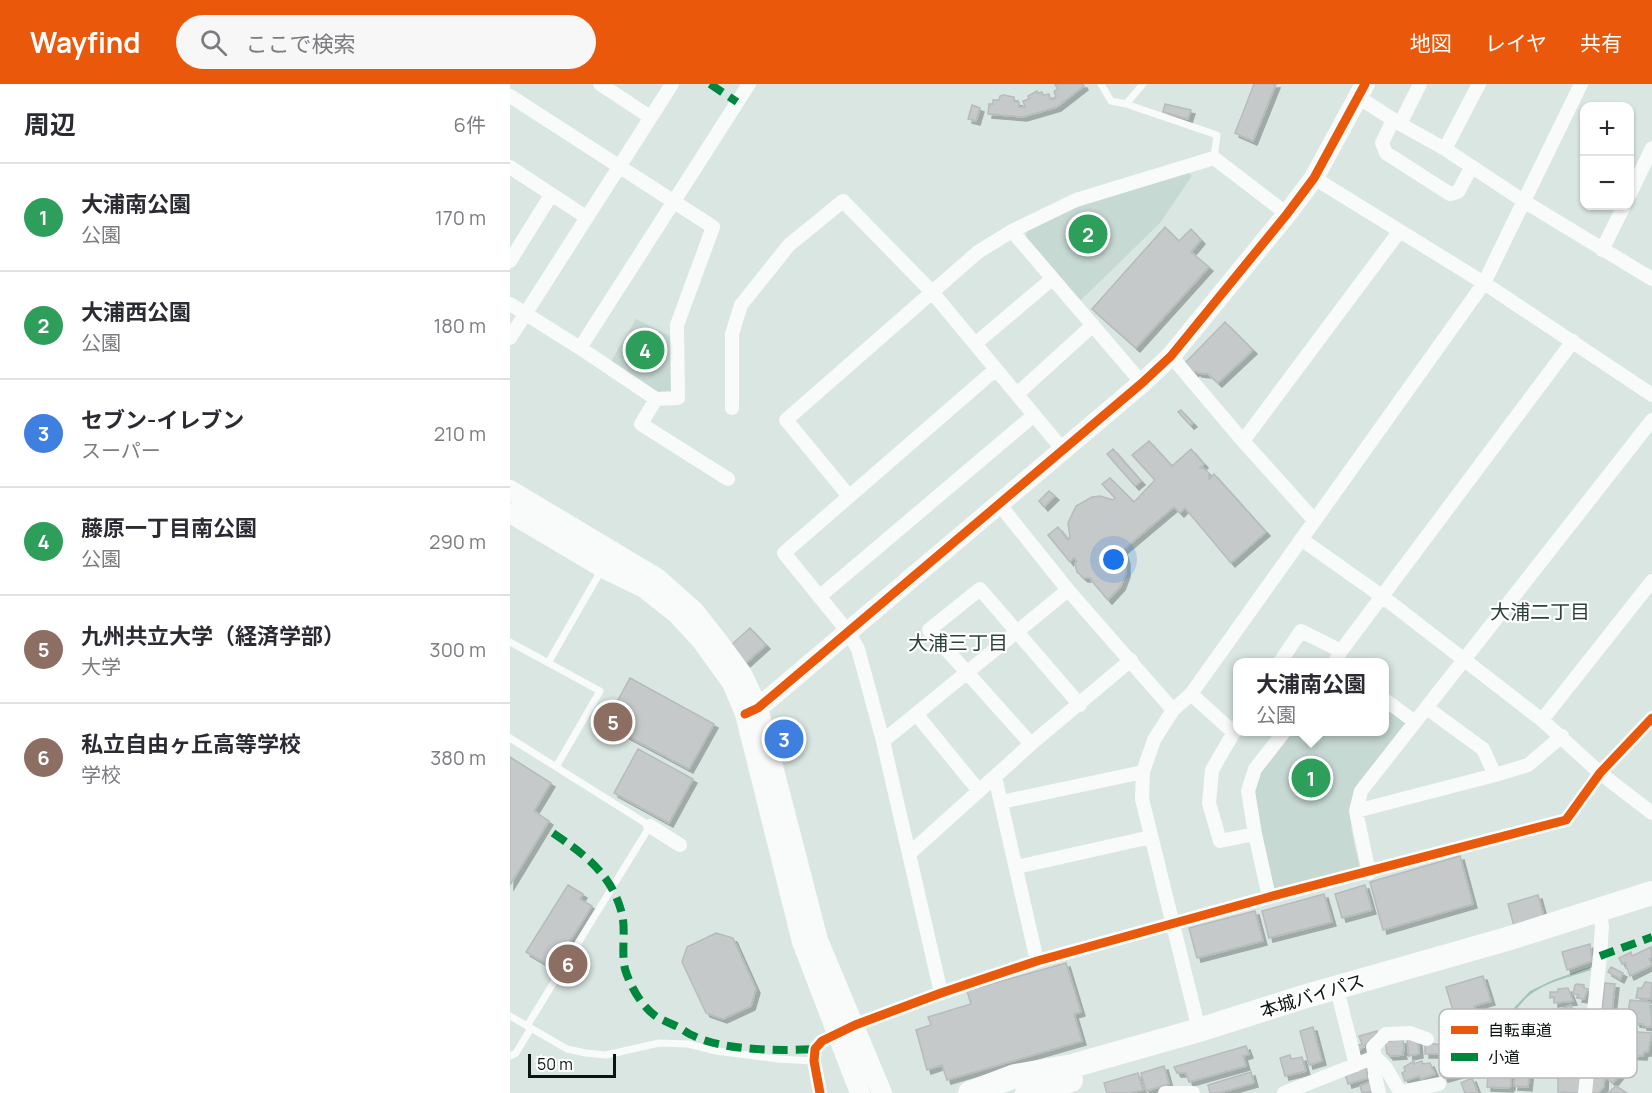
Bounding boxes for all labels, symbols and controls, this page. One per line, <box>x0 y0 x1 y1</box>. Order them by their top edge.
search box <box>176 15 596 69</box>
text: Wayfind <box>30 23 140 61</box>
icon: search <box>197 26 230 59</box>
text: ここで検索 <box>245 29 355 59</box>
text: 地図 <box>1410 29 1452 57</box>
text: レイヤ <box>1485 29 1547 57</box>
text: 共有 <box>1580 29 1622 57</box>
map controls <box>1580 102 1634 210</box>
button: + <box>1580 102 1634 156</box>
text: 周辺 <box>24 106 76 142</box>
text: 6件 <box>454 111 486 138</box>
button: − <box>1580 156 1634 210</box>
text: 大浦南公園 <box>81 189 191 219</box>
text: 1 <box>39 204 48 231</box>
text: 170 m <box>435 204 486 231</box>
pin: 2 <box>1068 212 1108 256</box>
text: 公園 <box>81 221 121 248</box>
text: 大浦西公園 <box>81 297 191 327</box>
text: 2 <box>38 312 49 339</box>
text: 180 m <box>433 312 486 339</box>
pin: 4 <box>626 328 664 372</box>
text: 公園 <box>81 329 121 356</box>
text: セブン-イレブン <box>81 405 244 435</box>
text: 3 <box>38 420 49 447</box>
text: 210 m <box>434 420 486 447</box>
text: スーパー <box>81 437 161 464</box>
text: 藤原一丁目南公園 <box>81 513 257 543</box>
text: 4 <box>37 528 50 555</box>
text: 290 m <box>429 528 486 555</box>
text: 公園 <box>81 545 121 572</box>
your location <box>1099 545 1128 574</box>
district label: 大浦二丁目 <box>1490 598 1590 625</box>
text: 九州共立大学（経済学部） <box>81 621 345 651</box>
district label: 大浦三丁目 <box>908 629 1008 656</box>
text: 5 <box>38 636 49 663</box>
text: 300 m <box>430 636 486 663</box>
text: 大学 <box>81 653 121 680</box>
popup <box>1233 658 1389 736</box>
text: 大浦南公園 <box>1256 669 1366 699</box>
pin: 5 <box>594 700 632 744</box>
text: 公園 <box>1256 701 1296 728</box>
pin: 3 <box>764 716 804 762</box>
text: 私立自由ヶ丘高等学校 <box>81 729 301 759</box>
text: 6 <box>37 744 50 771</box>
text: 380 m <box>430 744 486 771</box>
pin: 1 <box>1292 756 1330 800</box>
text: 学校 <box>81 761 121 788</box>
pin: 6 <box>548 942 588 986</box>
street label: 本城バイパス <box>1257 968 1367 1022</box>
legend <box>1439 1009 1637 1078</box>
text: 自転車道 <box>1488 1019 1552 1041</box>
text: 小道 <box>1488 1046 1520 1068</box>
scale bar <box>528 1051 616 1078</box>
text: 50 m <box>537 1053 573 1075</box>

